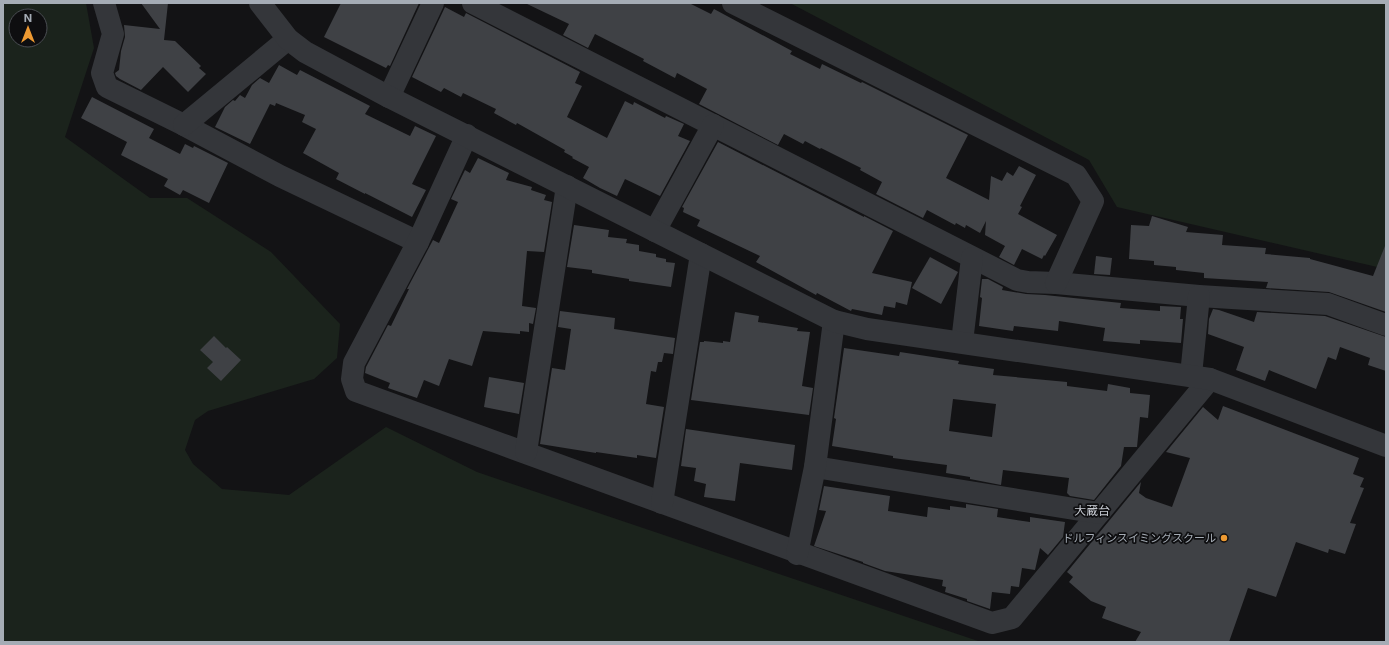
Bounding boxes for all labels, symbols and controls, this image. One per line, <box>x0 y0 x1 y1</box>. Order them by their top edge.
north arrow <box>8 8 48 48</box>
text: N <box>24 11 32 25</box>
district label: 大蔵台 <box>1074 503 1110 518</box>
place label: ドルフィンスイミングスクール <box>1062 531 1216 545</box>
marker: ドルフィンスイミングスクール <box>1219 533 1229 543</box>

